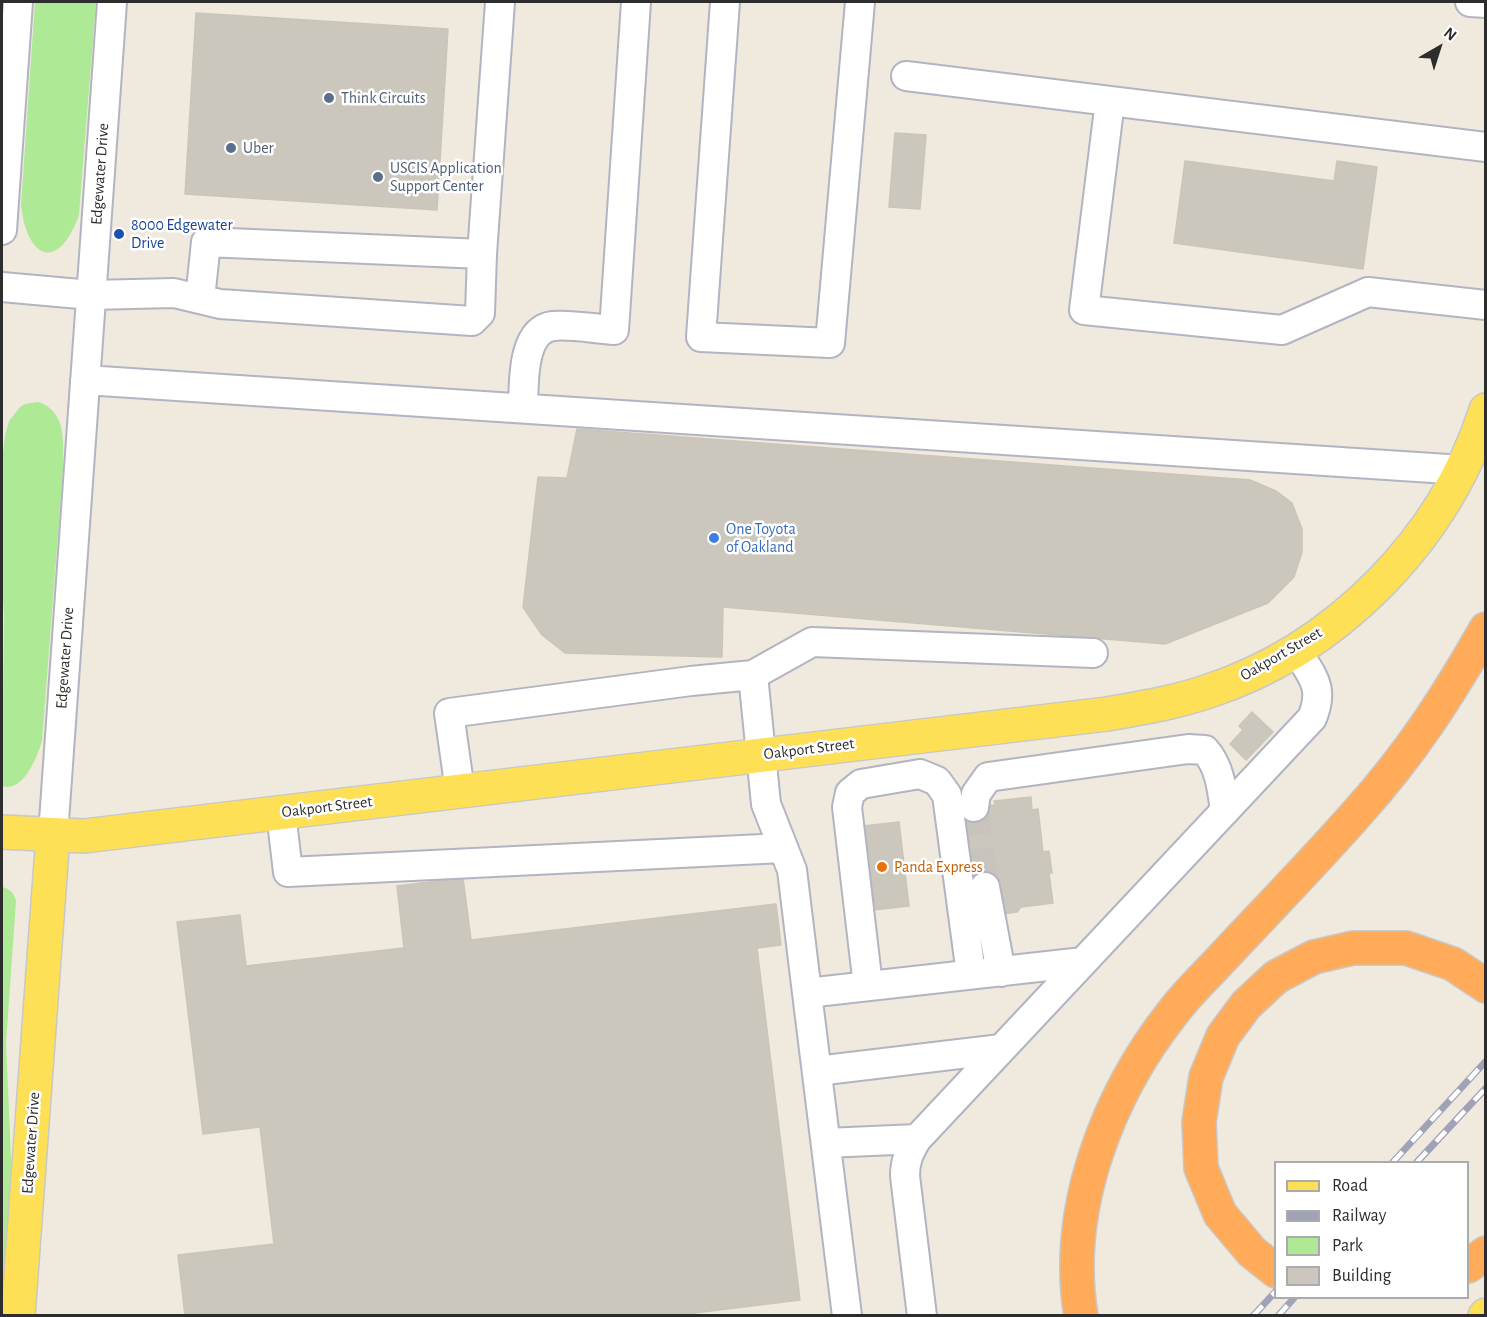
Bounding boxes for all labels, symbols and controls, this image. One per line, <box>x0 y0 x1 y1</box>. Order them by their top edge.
north arrow <box>1409 18 1469 78</box>
text: N <box>1441 24 1460 44</box>
place label: Think Circuits <box>341 88 426 108</box>
marker: Think Circuits <box>322 91 336 105</box>
street label: Edgewater Drive <box>87 122 113 226</box>
place label: Uber <box>243 138 274 158</box>
marker: Uber <box>224 141 238 155</box>
place label: USCIS Application Support Center <box>390 158 502 196</box>
marker: USCIS Application Support Center <box>371 170 385 184</box>
place label: 8000 Edgewater Drive <box>131 215 233 253</box>
marker: 8000 Edgewater Drive <box>112 227 126 241</box>
place label: One Toyota of Oakland <box>726 519 796 557</box>
marker: One Toyota of Oakland <box>707 531 721 545</box>
street label: Edgewater Drive <box>52 606 78 710</box>
street label: Oakport Street <box>1237 623 1325 685</box>
street label: Oakport Street <box>763 734 855 764</box>
street label: Oakport Street <box>281 792 373 822</box>
place label: Panda Express <box>894 857 983 877</box>
marker: Panda Express <box>875 860 889 874</box>
street label: Edgewater Drive <box>18 1091 44 1195</box>
legend <box>1274 1161 1469 1299</box>
text: Road <box>1332 1177 1368 1195</box>
text: Railway <box>1332 1207 1386 1225</box>
text: Park <box>1332 1237 1363 1255</box>
text: Building <box>1332 1267 1391 1285</box>

